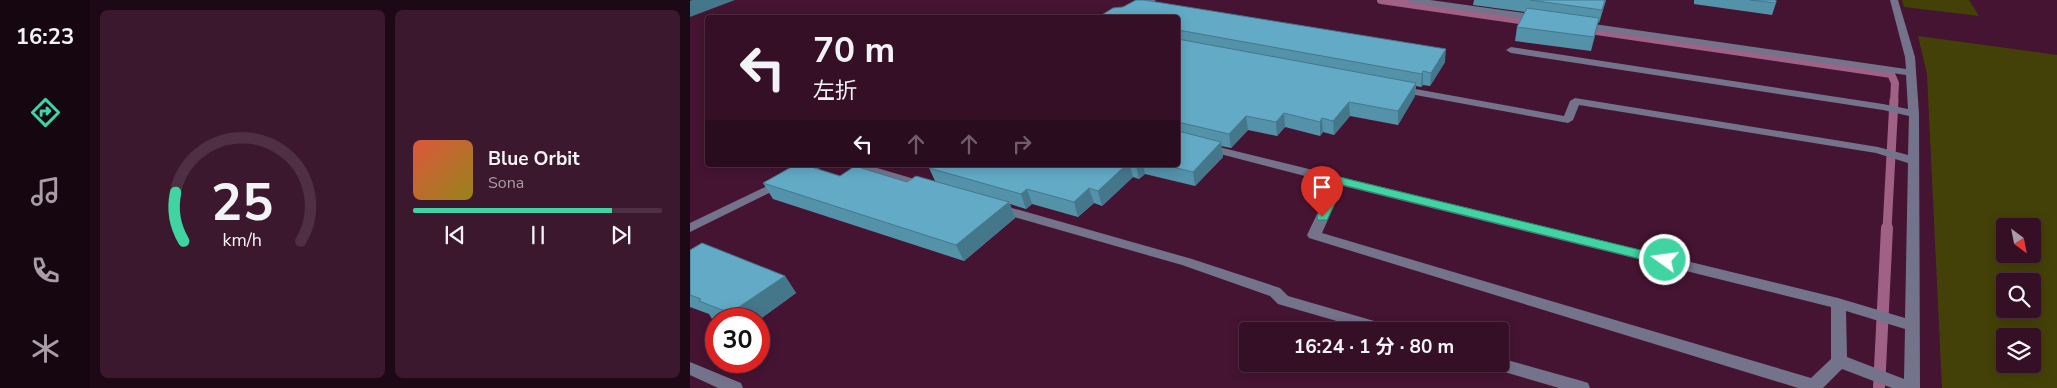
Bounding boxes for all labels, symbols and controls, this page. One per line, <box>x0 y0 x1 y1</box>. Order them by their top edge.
text: 16:23 <box>16 22 74 52</box>
text: 70 m <box>813 27 895 74</box>
icon: left <box>730 35 795 100</box>
text: 左折 <box>813 76 857 106</box>
icon: directions <box>28 95 63 130</box>
icon: left <box>849 130 877 158</box>
icon: ahead <box>902 130 930 158</box>
icon: ahead <box>955 130 983 158</box>
icon: right <box>1008 130 1036 158</box>
text: Blue Orbit <box>488 146 579 172</box>
pin <box>1301 166 1343 217</box>
text: 25 <box>211 167 274 238</box>
text: Sona <box>488 172 524 194</box>
icon: arrive <box>1308 173 1336 201</box>
icon: music <box>28 174 63 209</box>
north arrow <box>1996 218 2041 262</box>
map controls <box>1996 218 2041 373</box>
icon: previous <box>441 221 469 249</box>
icon: pause <box>524 221 552 249</box>
icon: next <box>607 221 635 249</box>
text: km/h <box>223 228 262 252</box>
position arrow <box>1638 233 1690 285</box>
icon: phone <box>28 253 63 288</box>
button: search <box>1996 273 2041 318</box>
speed limit sign: 30 <box>705 308 770 373</box>
button: layers <box>1996 328 2041 373</box>
icon: climate <box>28 331 63 366</box>
text: 16:24 · 1 分 · 80 m <box>1294 334 1454 360</box>

